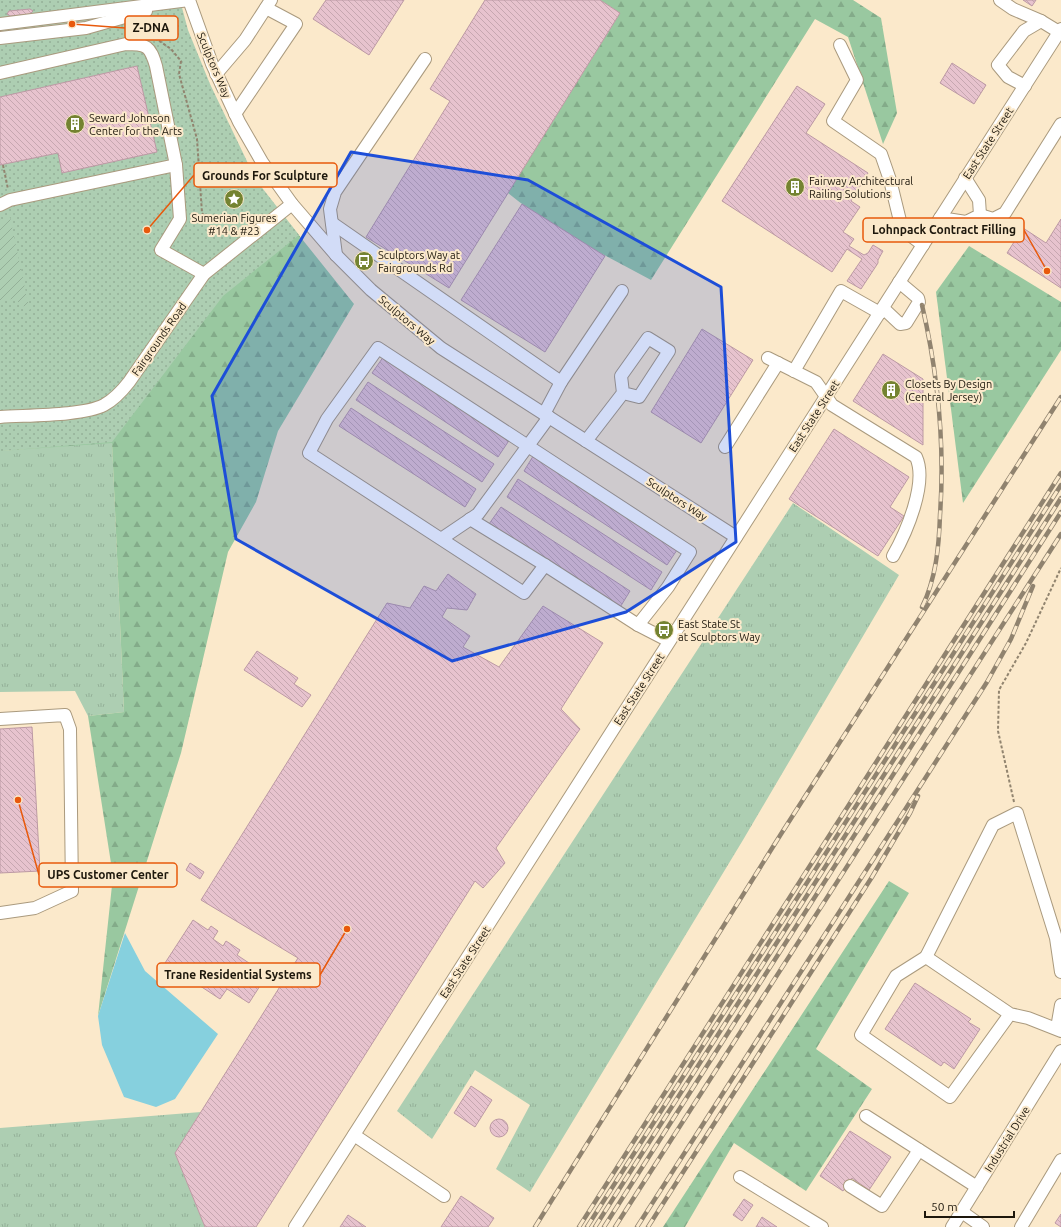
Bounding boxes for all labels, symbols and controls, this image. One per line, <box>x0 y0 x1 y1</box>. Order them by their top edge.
callout: Z-DNA <box>125 16 178 40</box>
text: Z-DNA <box>133 21 170 34</box>
street label: Sculptors Way <box>195 31 233 100</box>
street label: East State Street <box>960 104 1016 181</box>
place label: Seward Johnson Center for the Arts <box>89 112 182 137</box>
building icon: Seward Johnson Center for the Arts <box>64 113 86 135</box>
callout: Grounds For Sculpture <box>194 163 337 187</box>
text: Grounds For Sculpture <box>202 169 328 182</box>
place label: Fairway Architectural Railing Solutions <box>809 175 913 200</box>
building icon: Fairway Architectural Railing Solutions <box>784 176 806 198</box>
place icon: Sumerian Figures #14 & #23 <box>223 188 245 210</box>
place label: Sumerian Figures #14 & #23 <box>192 212 277 237</box>
callout: Lohnpack Contract Filling <box>863 218 1024 242</box>
text: Lohnpack Contract Filling <box>872 223 1016 236</box>
place label: Sculptors Way at Fairgrounds Rd <box>378 249 461 274</box>
bus stop icon: Sculptors Way at Fairgrounds Rd <box>353 250 375 272</box>
street label: Sculptors Way <box>376 293 438 347</box>
street label: Fairgrounds Road <box>129 300 189 378</box>
street label: East State Street <box>786 377 842 454</box>
place label: Closets By Design (Central Jersey) <box>905 378 992 404</box>
building icon: Closets By Design (Central Jersey) <box>880 379 902 401</box>
street label: Sculptors Way <box>645 475 710 523</box>
place label: East State St at Sculptors Way <box>678 618 761 643</box>
bus stop icon: East State St at Sculptors Way <box>653 619 675 641</box>
street label: East State Street <box>611 650 667 727</box>
callout: UPS Customer Center <box>39 863 177 887</box>
text: UPS Customer Center <box>47 868 169 881</box>
street label: East State Street <box>437 923 493 1000</box>
callout: Trane Residential Systems <box>157 963 320 987</box>
text: Trane Residential Systems <box>164 968 312 981</box>
street label: Industrial Drive <box>982 1104 1032 1174</box>
scale bar <box>925 1193 1014 1219</box>
text: 50 m <box>931 1200 958 1213</box>

